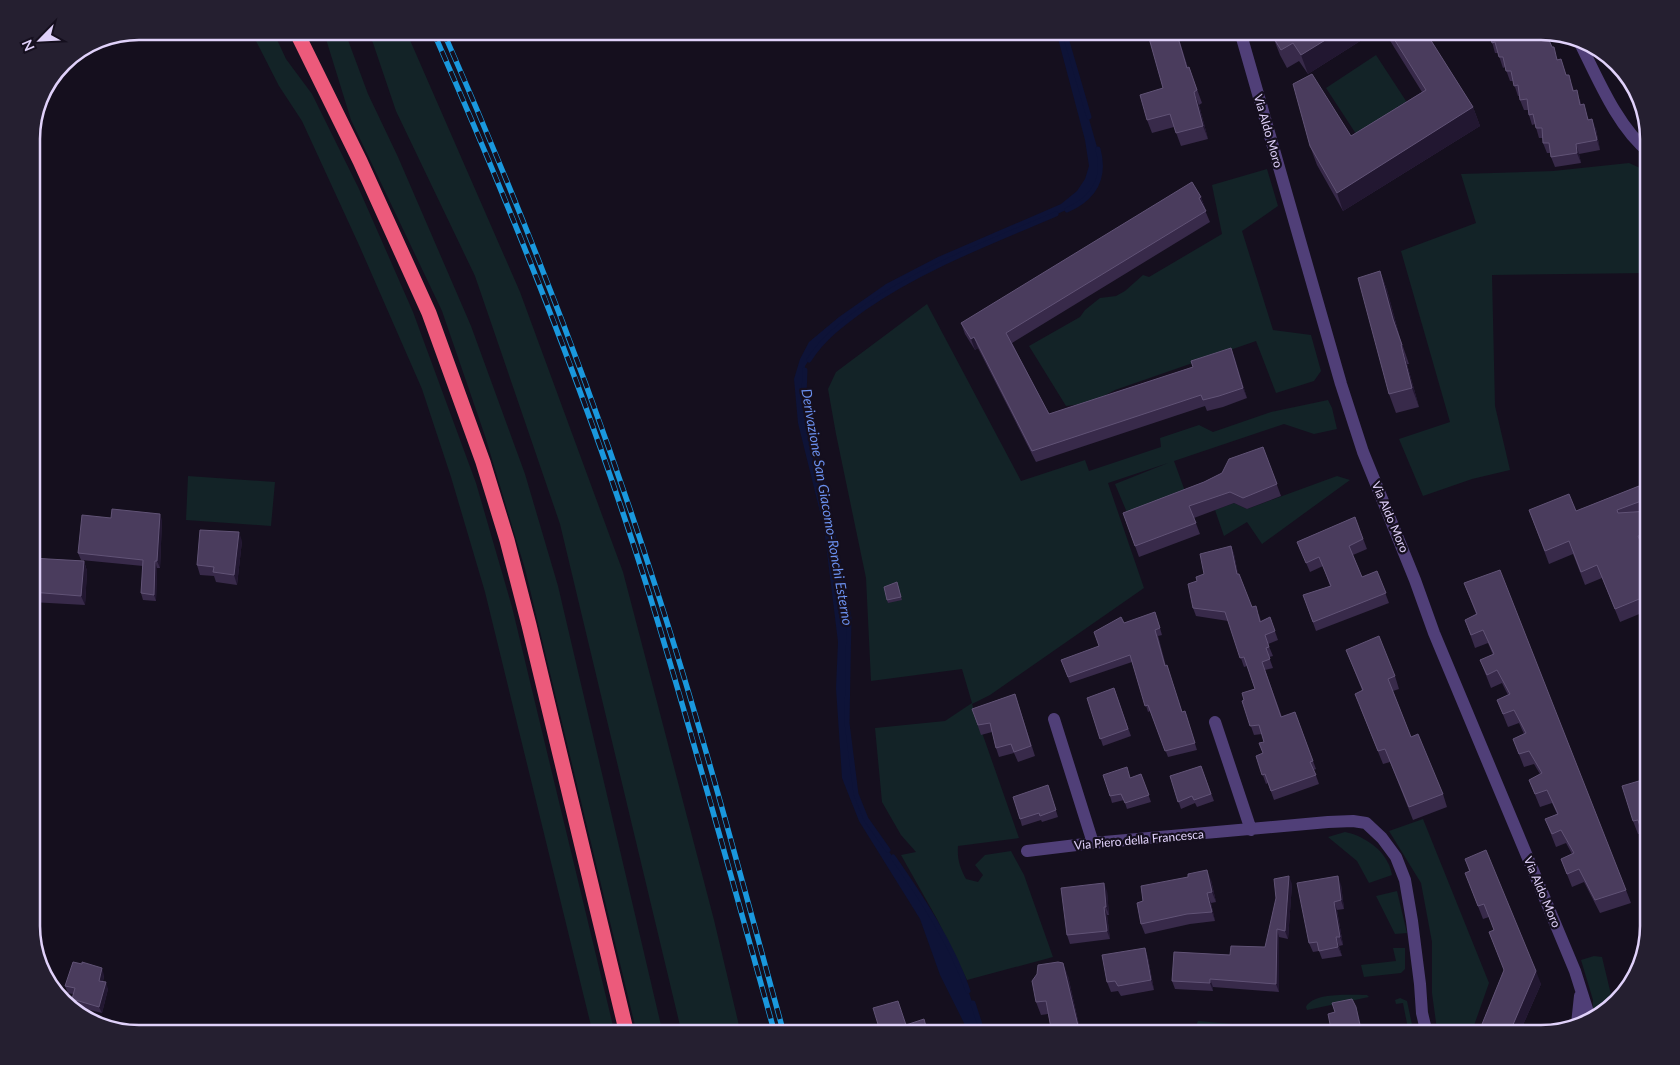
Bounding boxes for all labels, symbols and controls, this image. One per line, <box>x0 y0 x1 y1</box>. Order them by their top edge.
north arrow <box>15 15 65 65</box>
text: N <box>18 37 38 54</box>
street label: Via Aldo Moro <box>1251 92 1286 170</box>
water label: Derivazione San Giacomo-Ronchi Esterno <box>798 387 857 627</box>
street label: Via Aldo Moro <box>1369 479 1412 555</box>
street label: Via Piero della Francesca <box>1073 826 1205 853</box>
street label: Via Aldo Moro <box>1521 854 1564 930</box>

